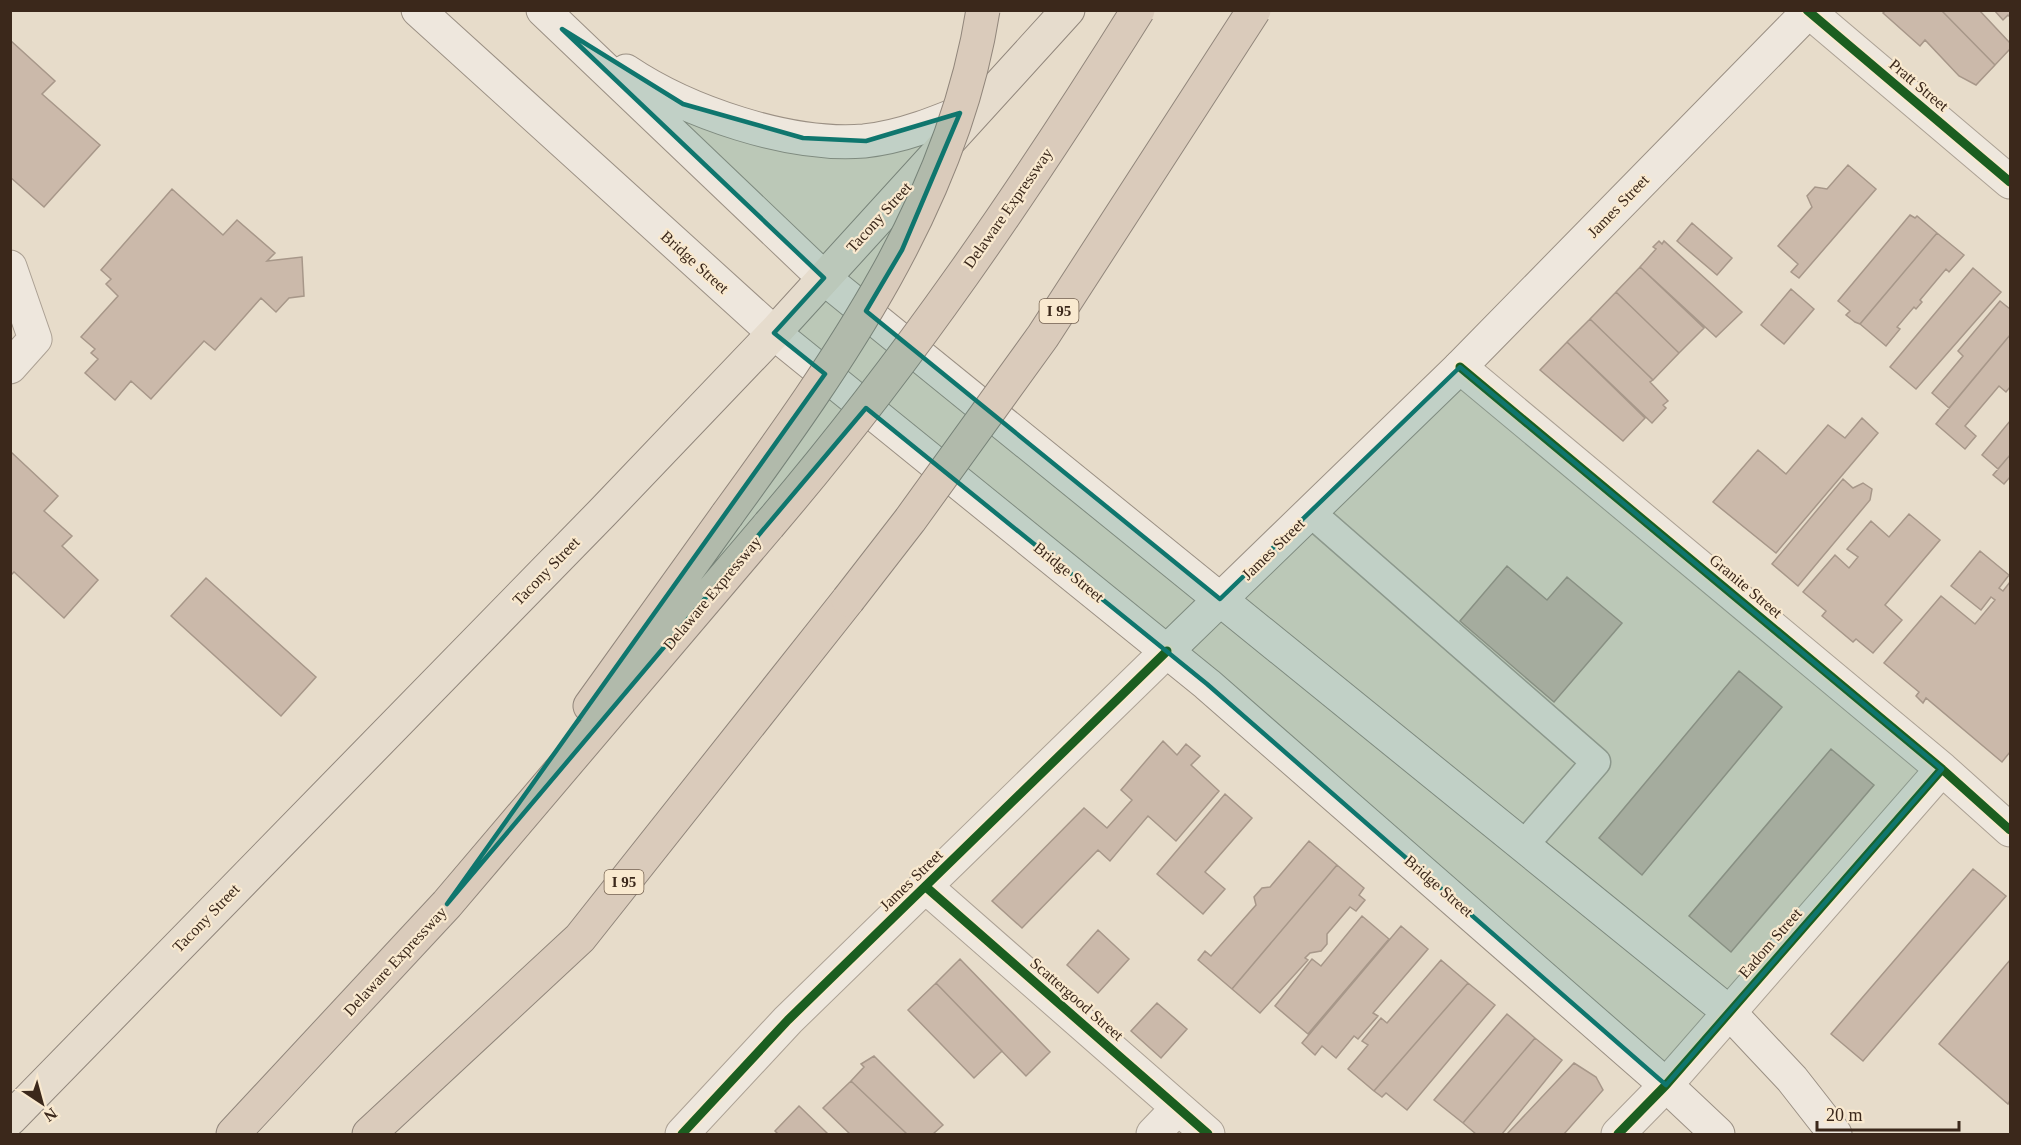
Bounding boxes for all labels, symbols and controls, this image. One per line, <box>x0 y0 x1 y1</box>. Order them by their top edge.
street label: Pratt Street <box>1886 55 1952 115</box>
street label: Delaware Expressway <box>960 145 1057 272</box>
street label: James Street <box>1584 171 1652 241</box>
street label: Tacony Street <box>843 178 916 256</box>
street label: Bridge Street <box>657 227 733 298</box>
road number: I 95 <box>1040 299 1078 323</box>
street label: James Street <box>1238 515 1308 583</box>
street label: Tacony Street <box>509 533 584 609</box>
street label: Delaware Expressway <box>660 533 765 654</box>
street label: Bridge Street <box>1030 539 1108 606</box>
street label: Granite Street <box>1706 551 1786 622</box>
street label: James Street <box>876 846 946 914</box>
street label: Bridge Street <box>1401 852 1477 921</box>
road number: I 95 <box>604 870 644 894</box>
street label: Tacony Street <box>169 880 244 956</box>
street label: Delaware Expressway <box>340 903 451 1020</box>
street label: Eadom Street <box>1735 904 1805 981</box>
street label: Scattergood Street <box>1026 954 1127 1045</box>
north arrow <box>12 1073 72 1133</box>
scale bar <box>1817 1094 1960 1132</box>
text: N <box>40 1104 60 1125</box>
text: 20 m <box>1826 1105 1863 1125</box>

